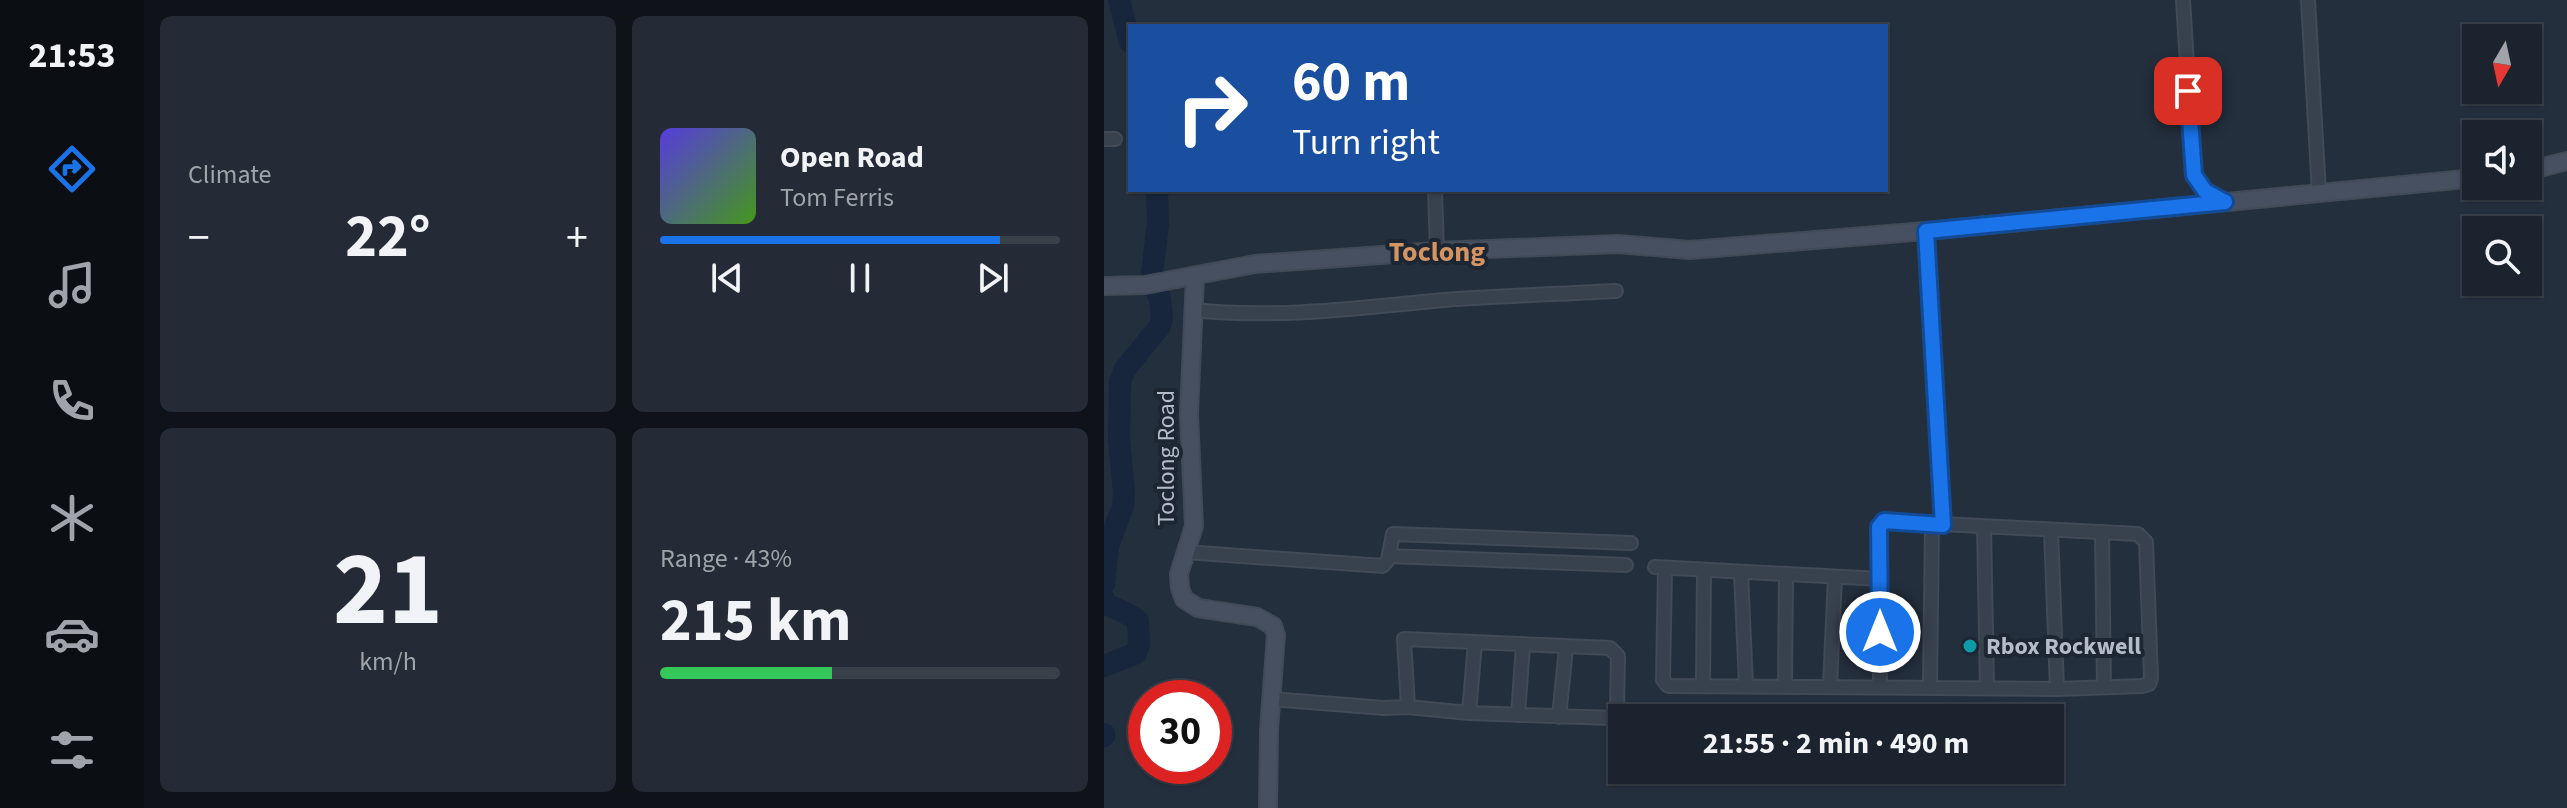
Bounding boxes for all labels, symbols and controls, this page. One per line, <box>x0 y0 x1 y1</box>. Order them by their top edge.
north arrow <box>2462 24 2542 104</box>
map controls <box>2462 24 2542 296</box>
text: 21:53 <box>29 30 115 81</box>
text: 60 m <box>1292 43 1410 122</box>
icon: right <box>1160 56 1264 160</box>
pin <box>2154 57 2222 125</box>
icon: arrive <box>2166 69 2210 113</box>
text: Turn right <box>1292 117 1440 168</box>
button: sound <box>2462 120 2542 200</box>
text: Open Road <box>780 136 924 179</box>
icon: directions <box>44 141 100 197</box>
text: Climate <box>188 156 272 193</box>
text: Tom Ferris <box>780 179 894 216</box>
text: 22° <box>345 195 431 280</box>
text: − <box>188 207 210 270</box>
text: + <box>566 207 588 270</box>
button: search <box>2462 216 2542 296</box>
district label: Toclong <box>1389 232 1485 272</box>
icon: previous <box>705 256 749 300</box>
icon: pause <box>838 256 882 300</box>
icon: next <box>971 256 1015 300</box>
icon: music <box>44 257 100 313</box>
icon: phone <box>44 373 100 429</box>
street label: Toclong Road <box>1149 390 1184 526</box>
icon: climate <box>44 490 100 546</box>
text: 21 <box>333 517 443 665</box>
text: Range · 43% <box>660 540 792 577</box>
text: 215 km <box>660 579 851 664</box>
position arrow <box>1838 590 1922 674</box>
icon: car <box>44 606 100 662</box>
place label: Rbox Rockwell <box>1986 629 2141 664</box>
marker: Rbox Rockwell <box>1961 637 1979 655</box>
text: km/h <box>359 643 417 680</box>
speed limit sign: 30 <box>1128 680 1232 784</box>
icon: filters <box>44 722 100 778</box>
text: 21:55 · 2 min · 490 m <box>1703 722 1969 765</box>

